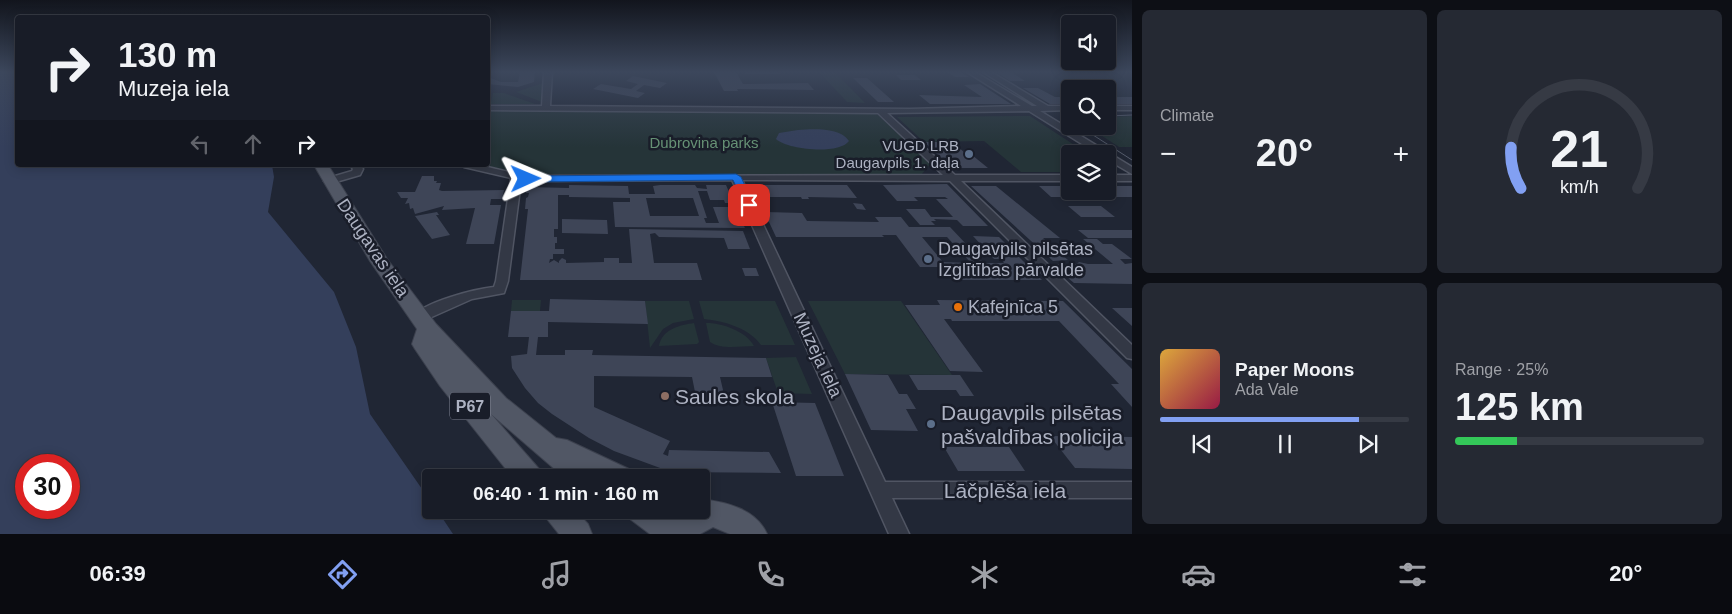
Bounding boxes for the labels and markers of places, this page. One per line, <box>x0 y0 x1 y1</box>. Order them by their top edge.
place label: VUGD LRB Daugavpils 1. daļa <box>836 137 960 171</box>
marker: VUGD LRB Daugavpils 1. daļa <box>963 148 975 160</box>
pin <box>728 184 770 226</box>
place label: Daugavpils pilsētas Izglītības pārvalde <box>938 239 1093 280</box>
marker: Daugavpils pilsētas Izglītības pārvalde <box>922 253 934 265</box>
place label: Kafejnīca 5 <box>968 297 1058 317</box>
marker: Kafejnīca 5 <box>952 301 964 313</box>
place label: Saules skola <box>675 385 794 408</box>
marker: Saules skola <box>659 390 671 402</box>
place label: Daugavpils pilsētas pašvaldības policija <box>941 401 1123 448</box>
marker: Daugavpils pilsētas pašvaldības policija <box>925 418 937 430</box>

